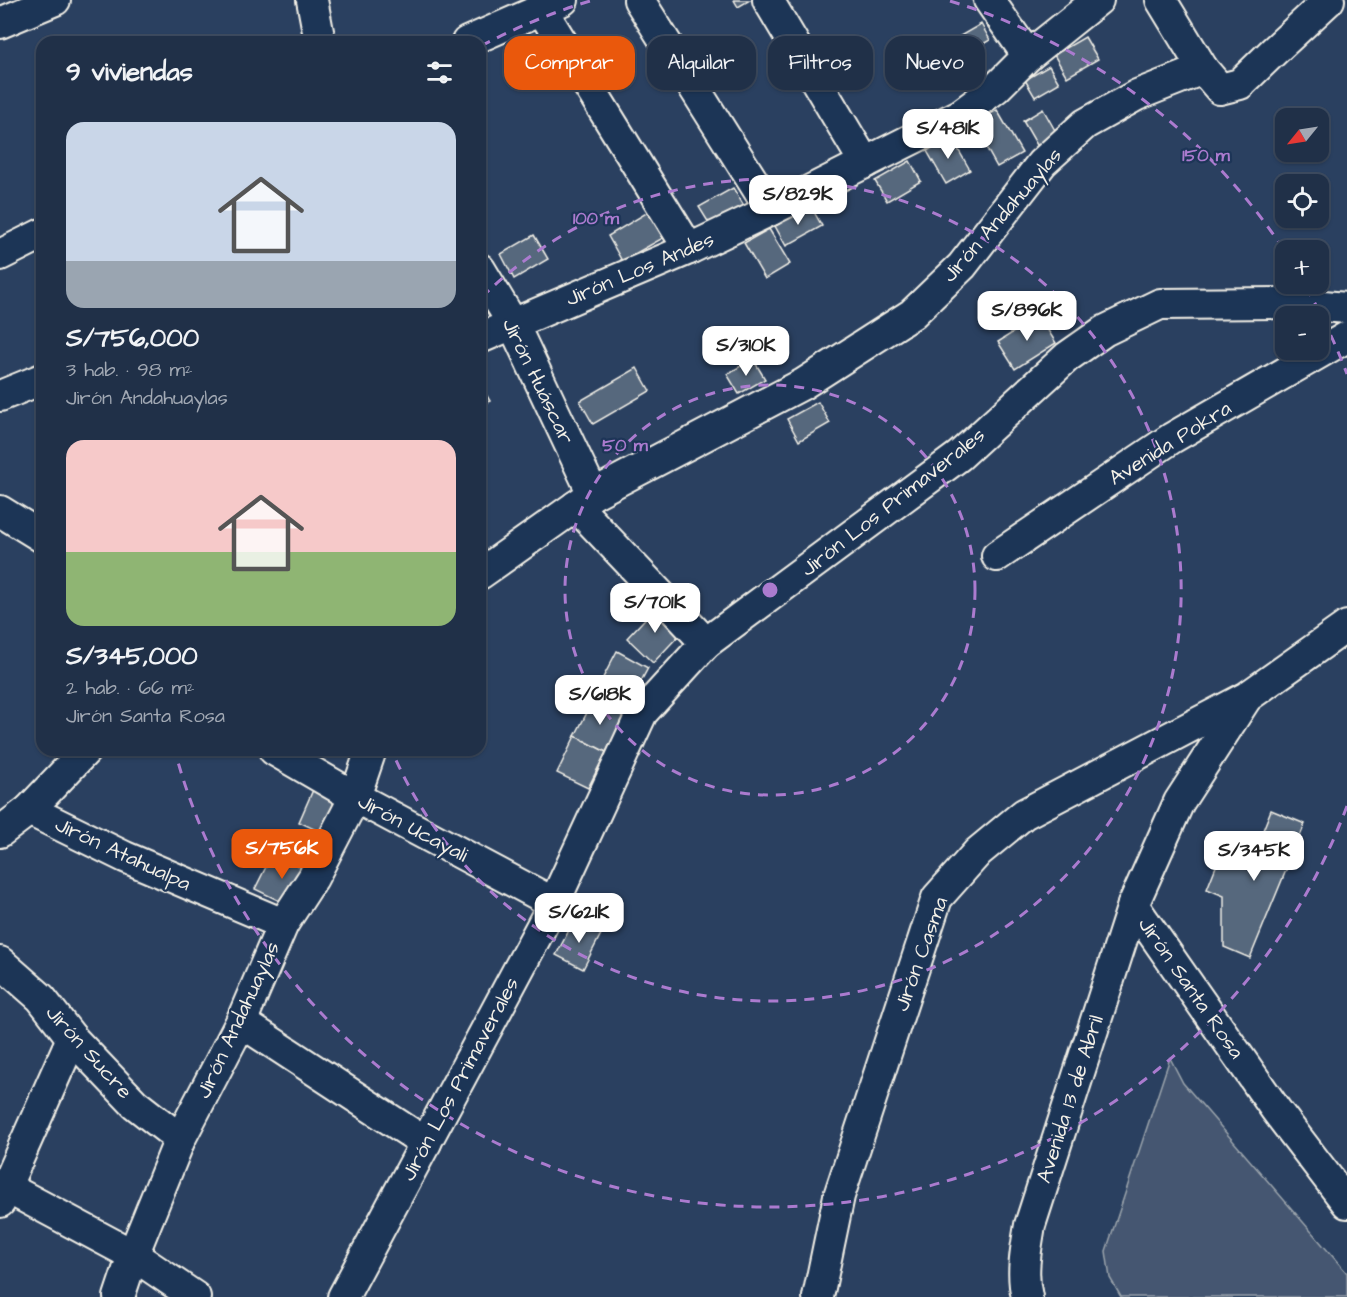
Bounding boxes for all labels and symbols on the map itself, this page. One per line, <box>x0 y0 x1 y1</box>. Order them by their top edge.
north arrow <box>1275 108 1329 162</box>
pin: S/481K <box>899 109 997 160</box>
street label: Jirón Andahuaylas <box>935 141 1070 290</box>
text: 150 m <box>1182 143 1231 168</box>
pin: S/829K <box>749 175 847 226</box>
text: 100 m <box>573 206 620 231</box>
street label: Jirón Los Andes <box>561 225 719 313</box>
pin: S/896K <box>978 291 1076 342</box>
street label: Jirón Huáscar <box>495 313 581 449</box>
pin: S/310K <box>697 326 795 377</box>
street label: Avenida Pokra <box>1103 394 1237 492</box>
street label: Jirón Los Primaverales <box>795 421 991 583</box>
text: 50 m <box>602 433 649 458</box>
centre of rings <box>760 580 780 600</box>
pin: S/701K <box>606 583 704 634</box>
pin: S/618K <box>551 675 649 726</box>
street label: Jirón Ucayali <box>352 787 473 871</box>
street label: Jirón Atahualpa <box>50 810 196 899</box>
pin: S/756K <box>233 829 331 880</box>
pin: S/345K <box>1205 831 1303 882</box>
street label: Jirón Casma <box>887 892 955 1015</box>
pin: S/621K <box>530 893 628 944</box>
street label: Jirón Santa Rosa <box>1131 911 1251 1065</box>
street label: Jirón Andahuaylas <box>189 937 289 1104</box>
street label: Jirón Los Primaverales <box>394 972 526 1186</box>
street label: Jirón Sucre <box>39 999 139 1105</box>
street label: Avenida 13 de Abril <box>1029 1011 1111 1187</box>

